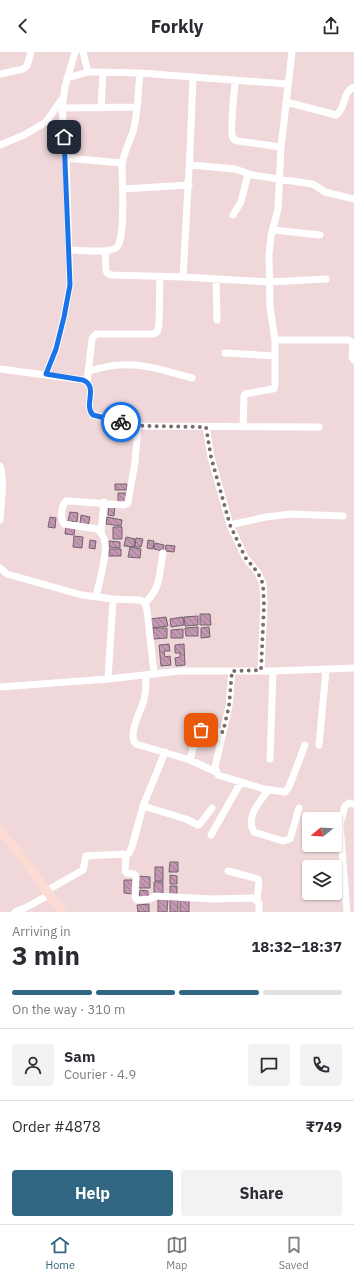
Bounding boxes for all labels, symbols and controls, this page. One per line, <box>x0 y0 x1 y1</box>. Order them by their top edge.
icon: back <box>12 15 34 37</box>
text: Forkly <box>151 15 203 38</box>
icon: share <box>320 15 342 37</box>
pin <box>47 120 81 154</box>
icon: home <box>53 126 75 148</box>
courier <box>101 402 141 442</box>
icon: bike <box>110 411 132 433</box>
pin <box>184 713 218 747</box>
icon: bag <box>190 719 212 741</box>
north arrow <box>302 812 342 852</box>
map controls <box>302 812 342 900</box>
button: layers <box>302 860 342 900</box>
text: Arriving in <box>12 923 71 940</box>
text: 18:32–18:37 <box>251 937 342 956</box>
text: 3 min <box>12 938 80 972</box>
text: On the way · 310 m <box>12 1001 125 1018</box>
button: person <box>12 1044 54 1086</box>
button: chat <box>248 1044 290 1086</box>
button: phone <box>300 1044 342 1086</box>
text: Sam <box>64 1047 95 1066</box>
text: Courier · 4.9 <box>64 1066 136 1083</box>
text: Order #4878 <box>12 1117 101 1136</box>
text: ₹749 <box>306 1117 342 1136</box>
button: Help <box>12 1170 173 1216</box>
button: Share <box>181 1170 342 1216</box>
tab: Home <box>45 1234 75 1272</box>
tab: Map <box>166 1234 188 1272</box>
tab: Saved <box>279 1234 309 1272</box>

